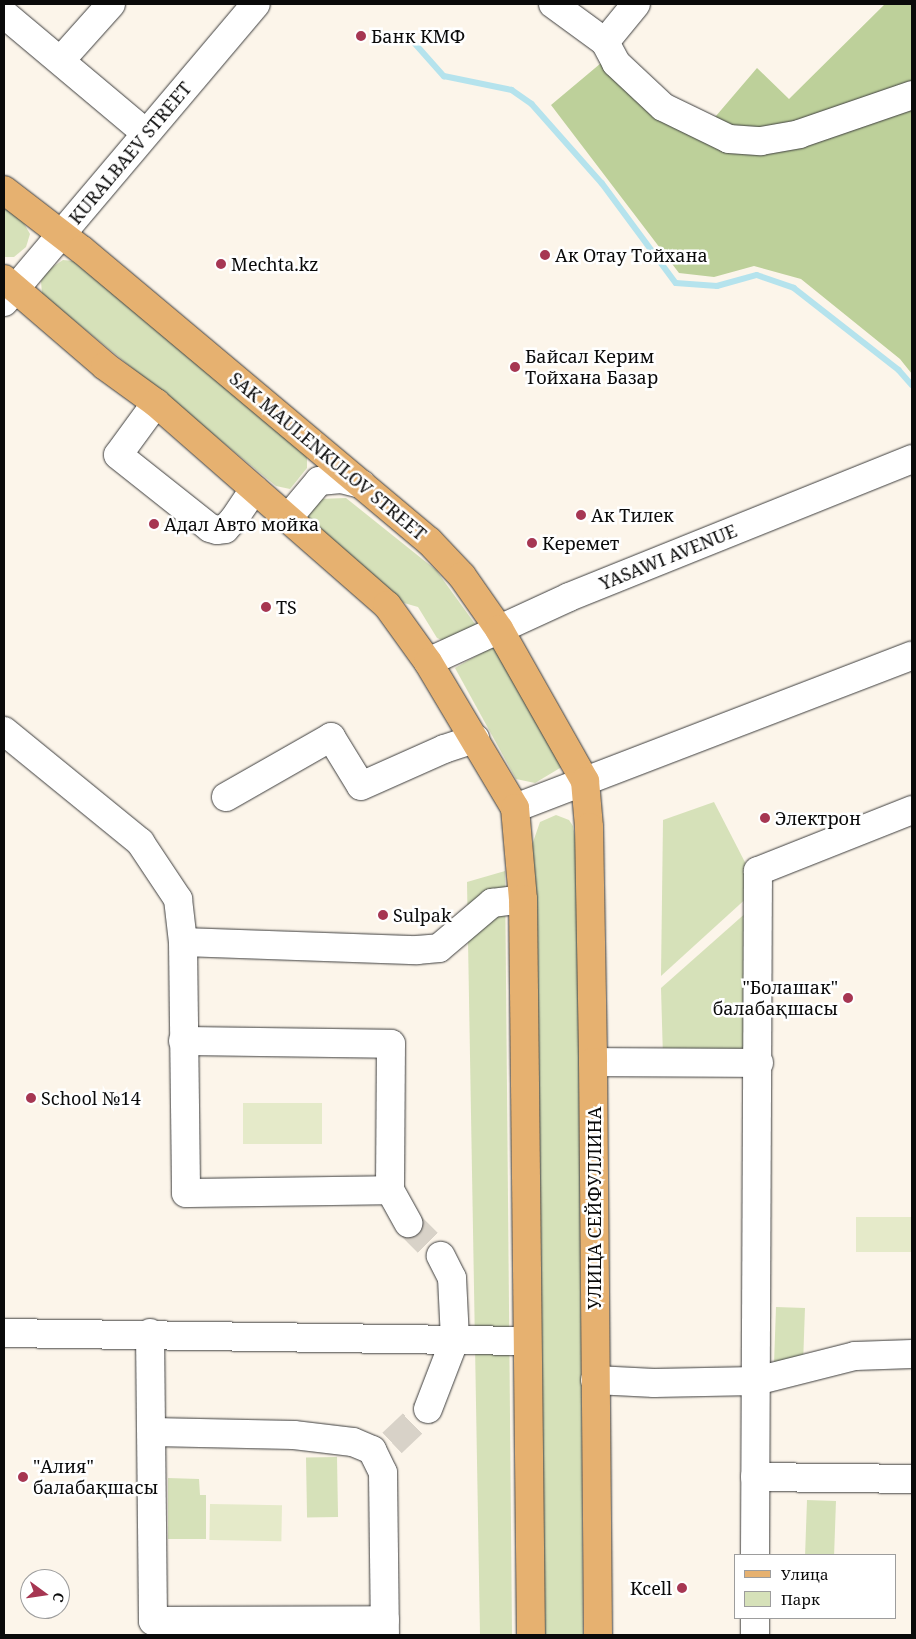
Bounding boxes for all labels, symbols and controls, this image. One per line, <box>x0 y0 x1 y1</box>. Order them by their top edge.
place label: Банк КМФ <box>371 25 465 47</box>
marker: Банк КМФ <box>355 30 367 42</box>
street label: KURALBAEV STREET <box>64 78 196 228</box>
place label: Ак Отау Тойхана <box>555 244 708 266</box>
marker: Ак Отау Тойхана <box>539 249 551 261</box>
place label: Mechta.kz <box>231 253 318 275</box>
marker: Mechta.kz <box>215 258 227 270</box>
place label: Байсал Керим Тойхана Базар <box>525 346 658 388</box>
marker: Байсал Керим Тойхана Базар <box>509 361 521 373</box>
street label: SAK MAULENKULOV STREET <box>225 367 431 545</box>
place label: Ак Тилек <box>591 504 674 526</box>
marker: Ак Тилек <box>575 509 587 521</box>
place label: Адал Авто мойка <box>164 513 319 535</box>
marker: Адал Авто мойка <box>148 518 160 530</box>
street label: YASAWI AVENUE <box>596 520 740 594</box>
place label: Керемет <box>542 532 619 554</box>
marker: Керемет <box>526 537 538 549</box>
place label: TS <box>276 596 297 618</box>
marker: TS <box>260 601 272 613</box>
place label: Электрон <box>775 807 861 829</box>
marker: Электрон <box>759 812 771 824</box>
place label: Sulpak <box>393 904 452 926</box>
marker: Sulpak <box>377 909 389 921</box>
place label: "Болашак" балабақшасы <box>713 977 838 1020</box>
marker: "Болашак" балабақшасы <box>842 992 854 1004</box>
place label: School №14 <box>41 1087 141 1109</box>
marker: School №14 <box>25 1092 37 1104</box>
street label: УЛИЦА СЕЙФУЛЛИНА <box>583 1107 605 1309</box>
place label: "Алия" балабақшасы <box>33 1456 158 1498</box>
marker: "Алия" балабақшасы <box>17 1471 29 1483</box>
legend <box>734 1554 896 1619</box>
text: Улица <box>781 1564 829 1584</box>
north arrow <box>20 1569 70 1619</box>
place label: Kcell <box>630 1577 672 1599</box>
marker: Kcell <box>676 1582 688 1594</box>
text: Парк <box>781 1589 820 1609</box>
text: С <box>49 1591 69 1604</box>

